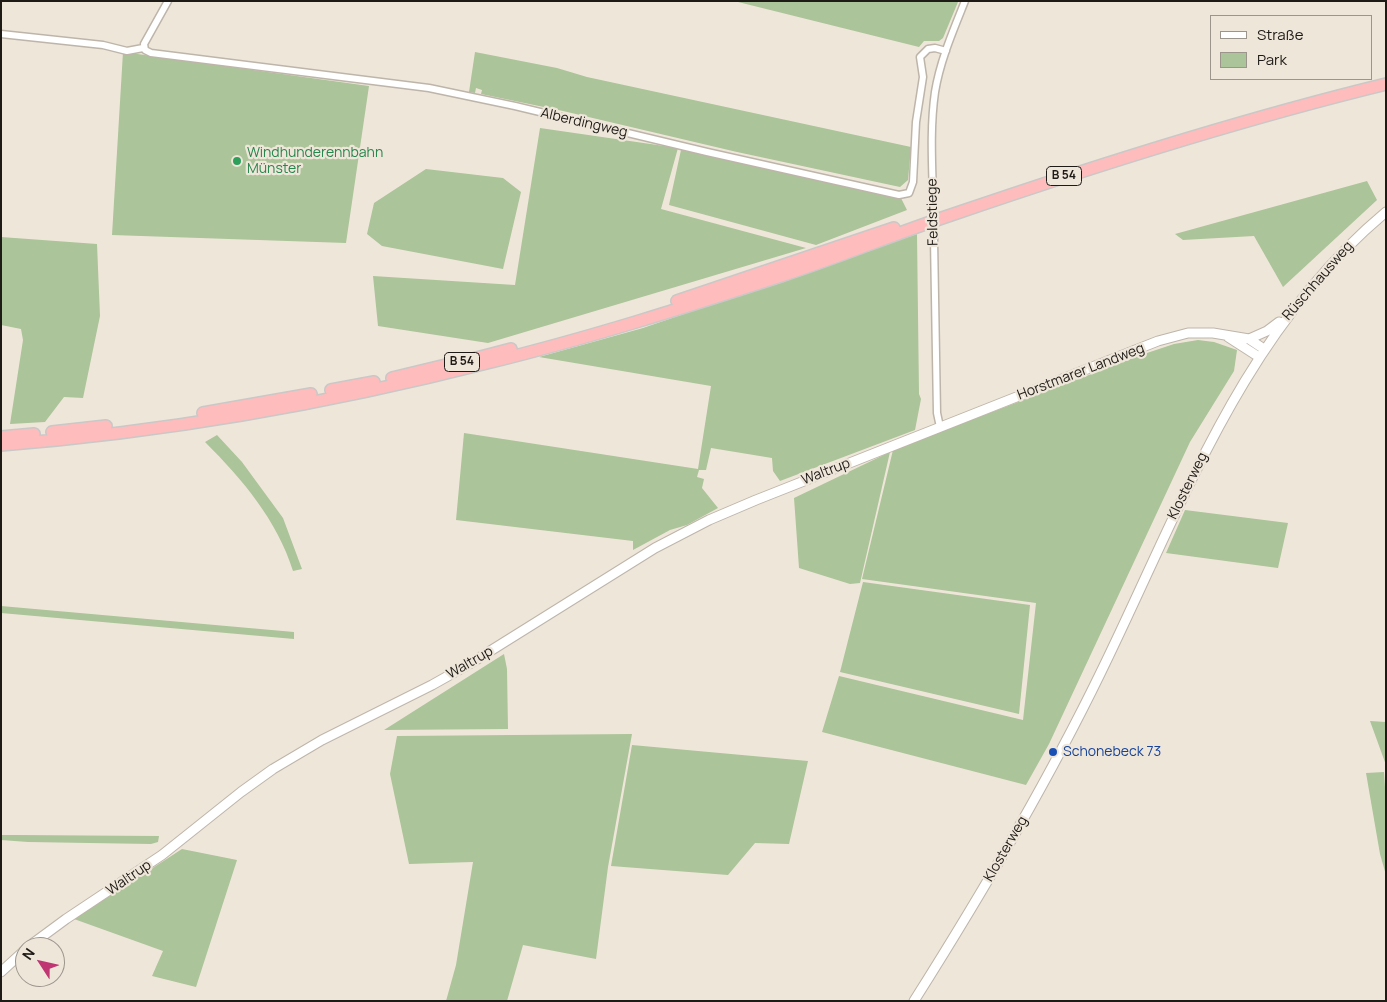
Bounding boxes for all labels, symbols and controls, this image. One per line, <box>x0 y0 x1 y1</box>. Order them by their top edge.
legend <box>1210 15 1372 80</box>
text: Straße <box>1257 24 1303 45</box>
text: Park <box>1257 49 1287 70</box>
street label: Alberdingweg <box>539 105 629 141</box>
place label: Windhunderennbahn Münster <box>247 145 383 178</box>
marker: Windhunderennbahn Münster <box>231 155 243 167</box>
road number: B 54 <box>1046 167 1082 186</box>
street label: Feldstiege <box>924 178 942 246</box>
street label: Rüschhausweg <box>1279 238 1357 324</box>
street label: Horstmarer Landweg <box>1015 340 1147 404</box>
road number: B 54 <box>444 352 480 372</box>
street label: Klosterweg <box>1165 450 1211 522</box>
street label: Waltrup <box>799 455 853 489</box>
street label: Waltrup <box>444 643 496 683</box>
place label: Schonebeck 73 <box>1063 744 1161 760</box>
marker: Schonebeck 73 <box>1047 746 1059 758</box>
street label: Klosterweg <box>981 813 1031 885</box>
street label: Waltrup <box>103 857 155 899</box>
north arrow <box>15 937 65 987</box>
text: N <box>17 944 39 963</box>

